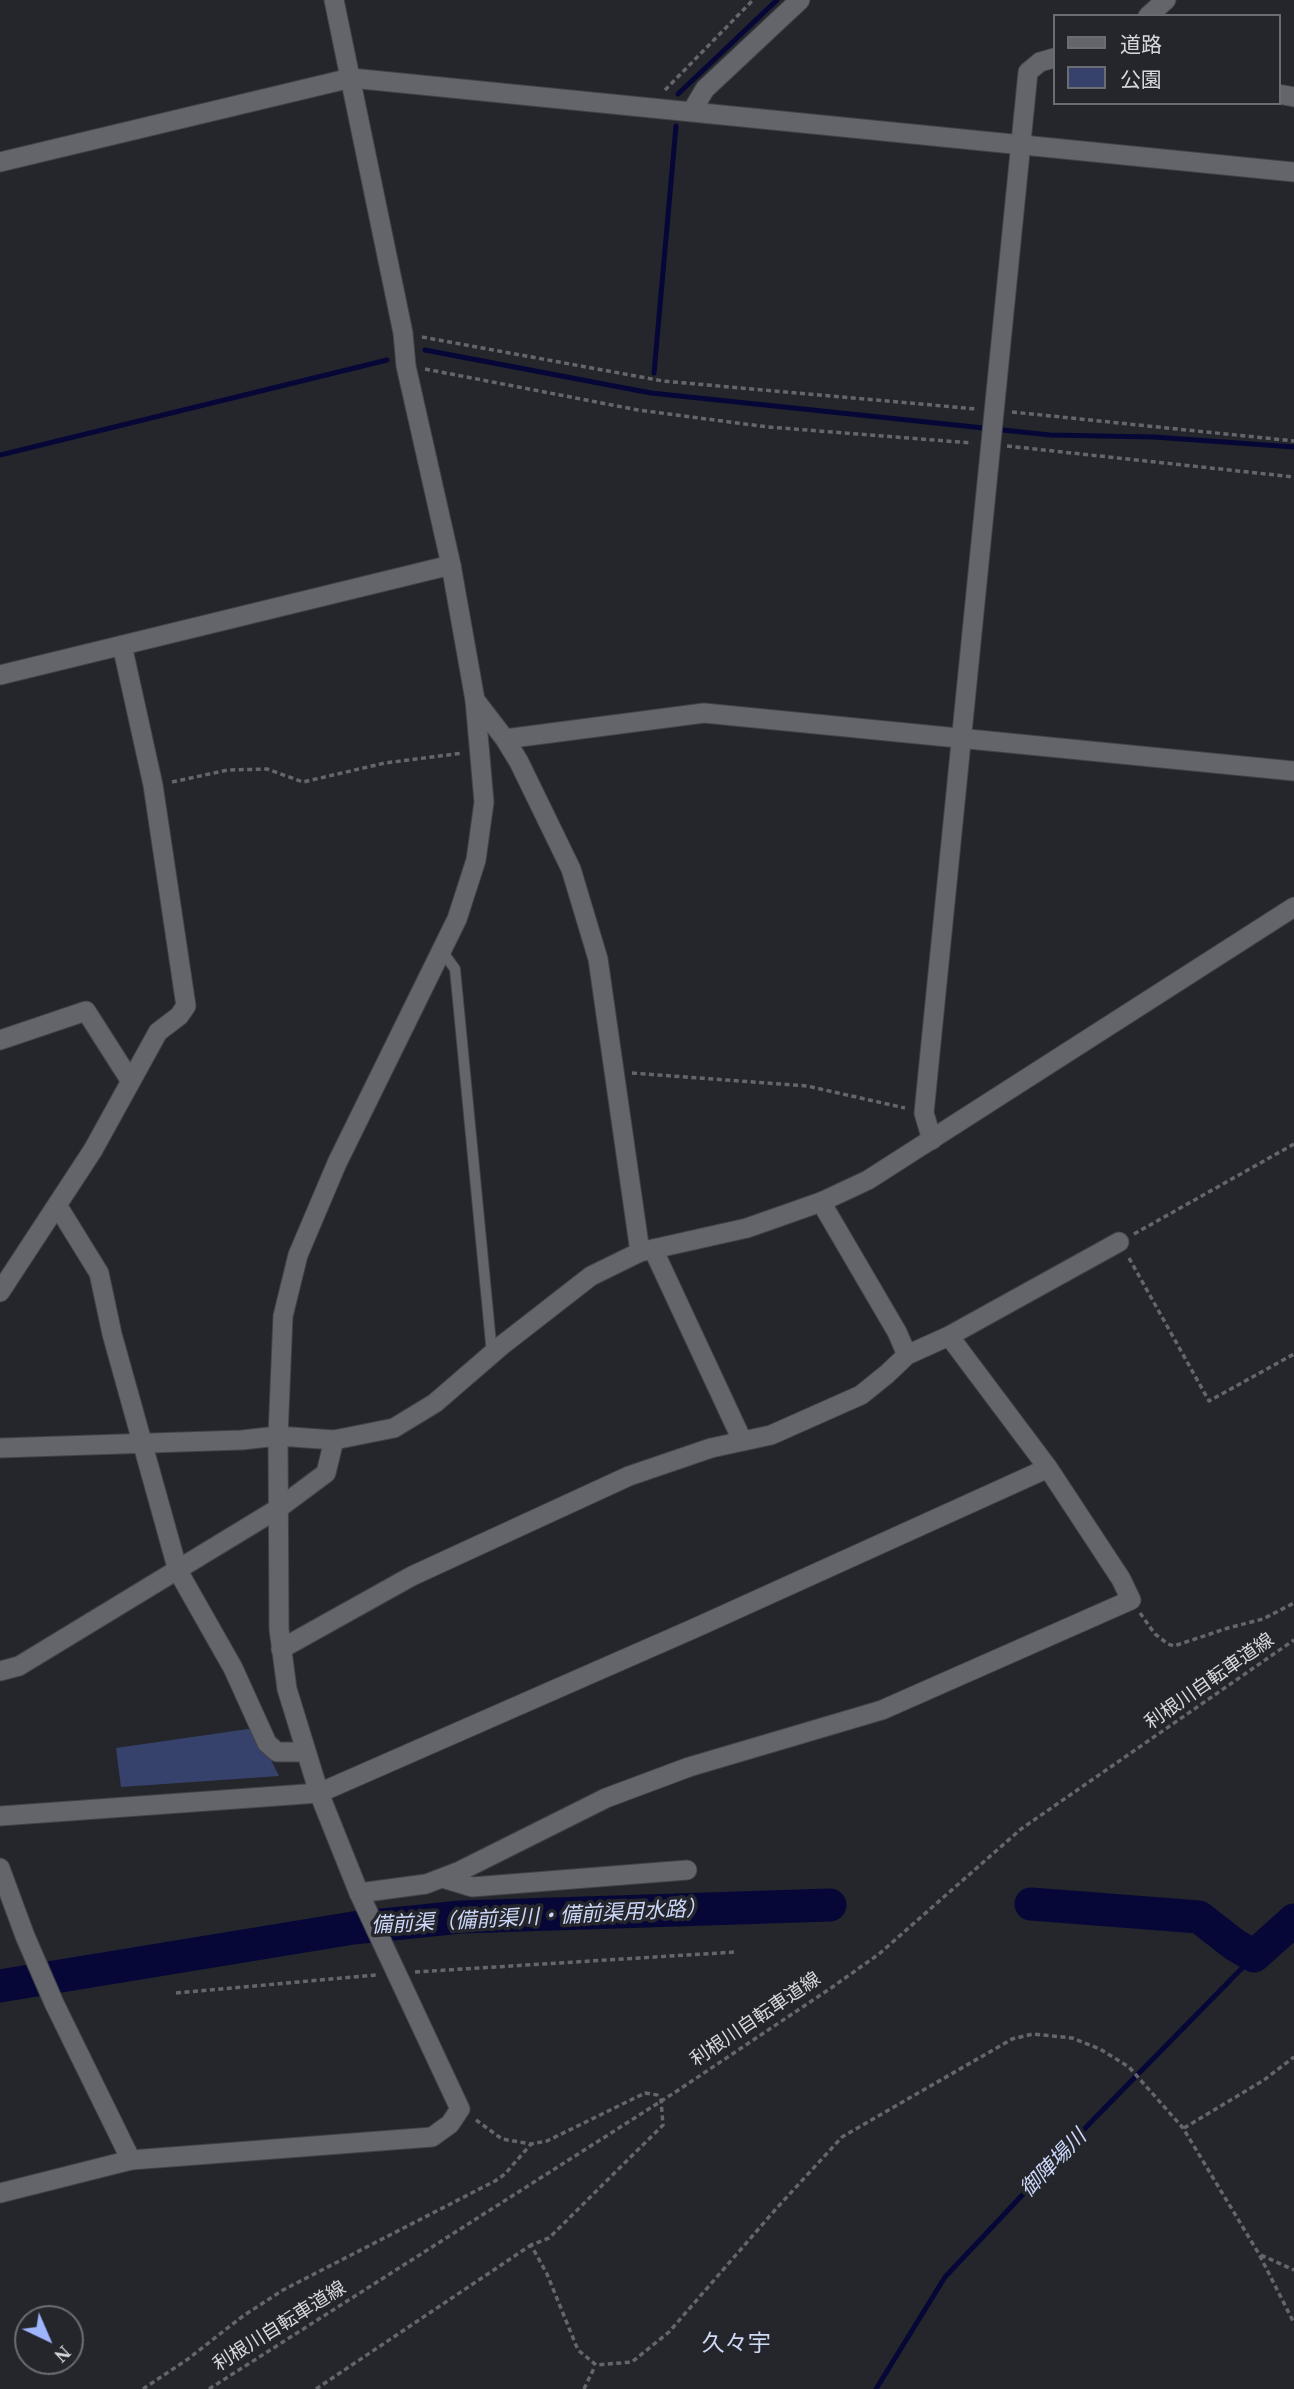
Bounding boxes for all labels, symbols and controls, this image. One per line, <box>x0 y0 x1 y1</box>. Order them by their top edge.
legend <box>1052 14 1280 105</box>
text: 道路 <box>1120 33 1162 57</box>
text: 公園 <box>1120 68 1162 92</box>
street label: 利根川自転車道線 <box>1141 1629 1279 1735</box>
water label: 備前渠（備前渠川・備前渠用水路） <box>371 1897 707 1939</box>
street label: 利根川自転車道線 <box>687 1968 825 2072</box>
water label: 御陣場川 <box>1016 2125 1092 2203</box>
street label: 利根川自転車道線 <box>210 2277 350 2377</box>
north arrow <box>14 2305 84 2375</box>
district label: 久々宇 <box>702 2331 770 2359</box>
text: N <box>50 2342 75 2366</box>

